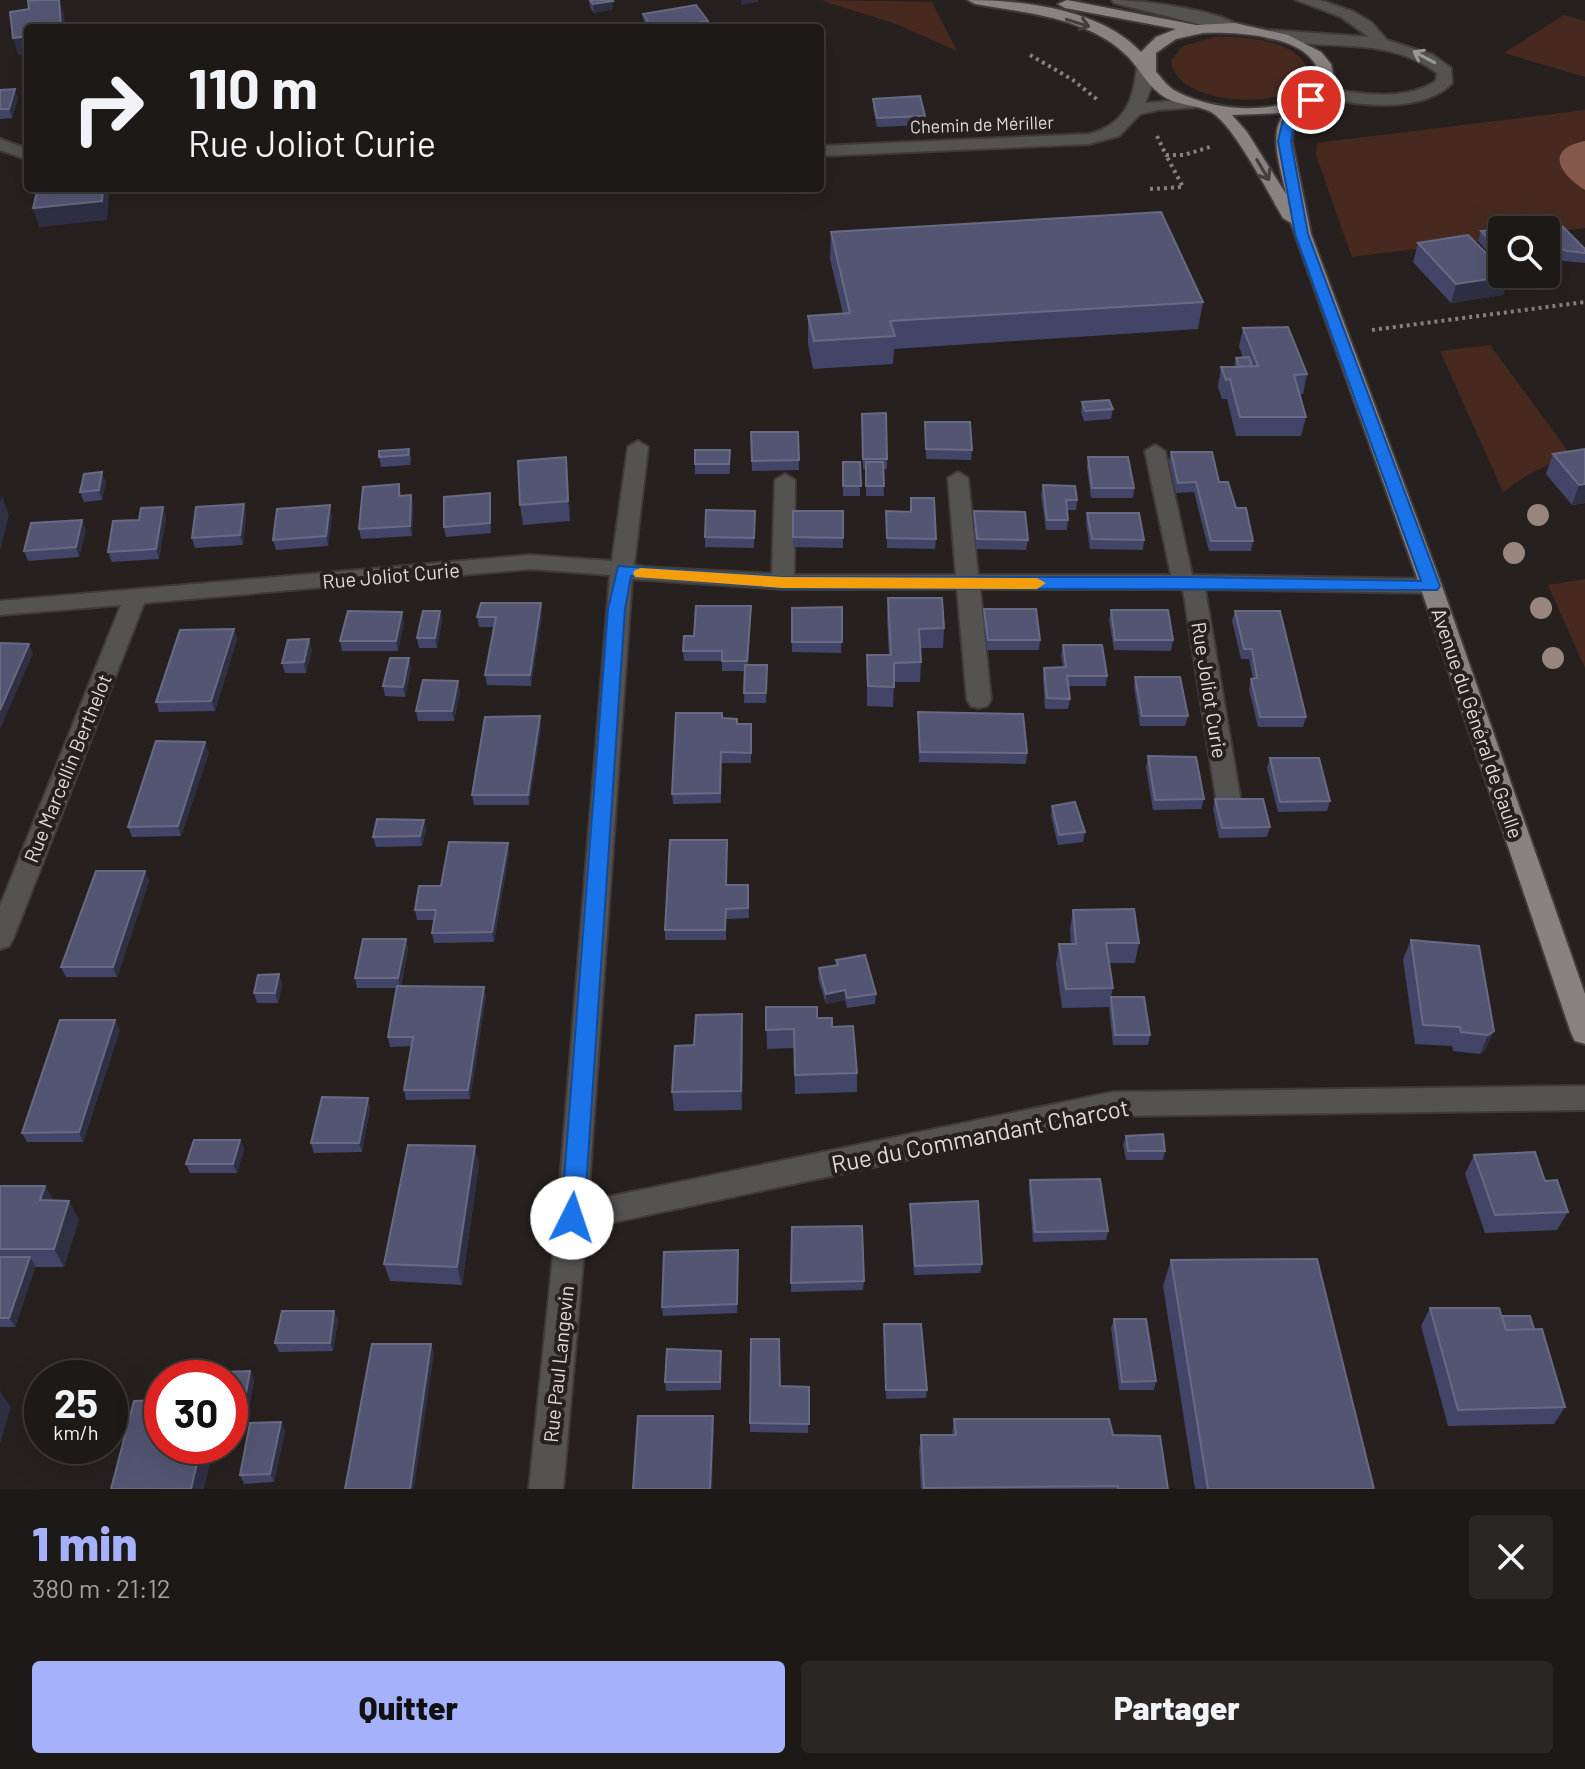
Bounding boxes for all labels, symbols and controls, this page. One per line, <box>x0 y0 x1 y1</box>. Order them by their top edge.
one-way arrow <box>1065 16 1091 31</box>
one-way arrow <box>1413 48 1436 64</box>
text: 110 m <box>188 53 318 120</box>
icon: right <box>56 56 160 160</box>
pin <box>1277 66 1345 134</box>
icon: arrive <box>1289 78 1333 122</box>
street label: Chemin de Mériller <box>910 110 1055 138</box>
text: Rue Joliot Curie <box>188 121 436 164</box>
one-way arrow <box>1255 158 1271 181</box>
map controls <box>1488 216 1560 288</box>
button: search <box>1488 216 1560 288</box>
street label: Rue Joliot Curie <box>321 557 461 593</box>
street label: Avenue du Général de Gaulle <box>1427 605 1529 841</box>
street label: Rue Joliot Curie <box>1187 620 1233 760</box>
street label: Rue Marcellin Berthelot <box>18 670 116 866</box>
street label: Rue du Commandant Charcot <box>829 1092 1131 1178</box>
position arrow <box>530 1176 614 1260</box>
street label: Rue Paul Langevin <box>538 1284 578 1444</box>
speed limit sign: 30 <box>144 1360 248 1464</box>
text: 25 <box>54 1378 98 1426</box>
text: km/h <box>53 1420 99 1444</box>
text: 1 min <box>32 1513 138 1571</box>
button: close <box>1469 1515 1553 1599</box>
text: 380 m · 21:12 <box>32 1572 171 1603</box>
button: Quitter <box>32 1661 785 1753</box>
button: Partager <box>801 1661 1553 1753</box>

